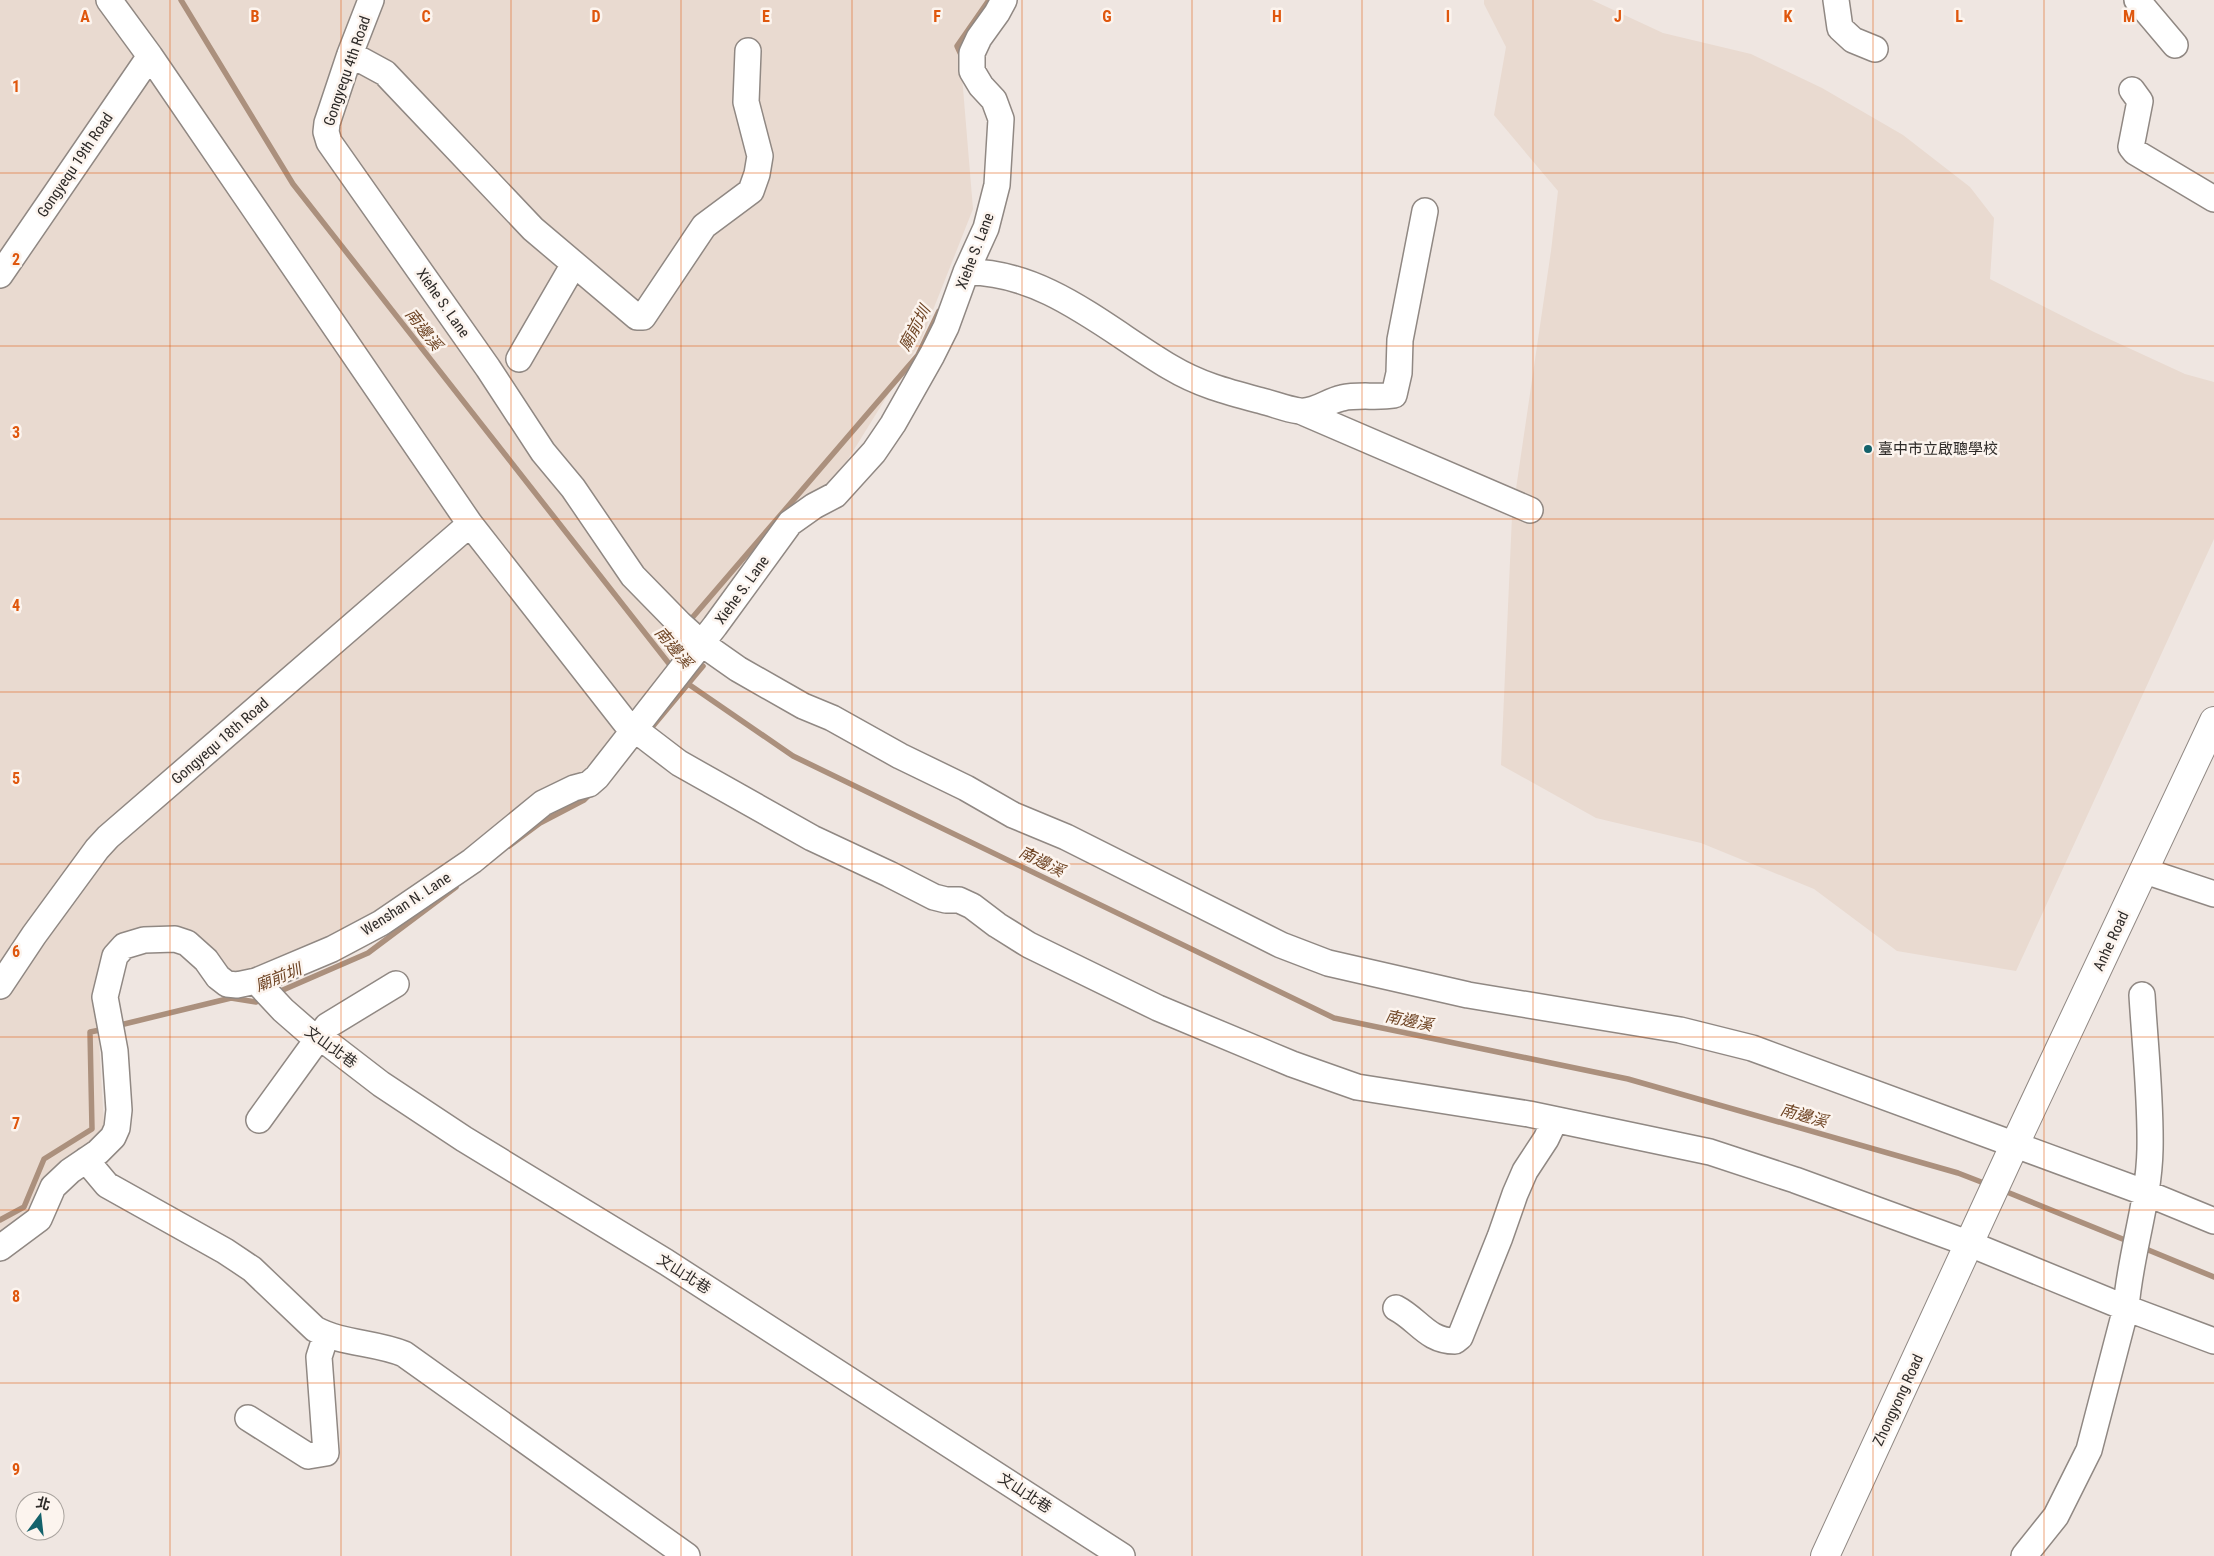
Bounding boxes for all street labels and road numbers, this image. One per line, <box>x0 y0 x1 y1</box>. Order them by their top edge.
street label: Gongyequ 4th Road <box>320 14 374 128</box>
street label: Gongyequ 19th Road <box>33 109 117 221</box>
street label: Xiehe S. Lane <box>952 210 998 292</box>
street label: Xiehe S. Lane <box>413 265 473 341</box>
street label: Xiehe S. Lane <box>711 552 773 628</box>
street label: Gongyequ 18th Road <box>168 694 272 788</box>
street label: Wenshan N. Lane <box>358 868 454 940</box>
street label: Anhe Road <box>2089 908 2133 974</box>
street label: 文山北巷 <box>301 1022 361 1072</box>
street label: 文山北巷 <box>654 1250 714 1298</box>
street label: Zhongyong Road <box>1869 1351 1927 1449</box>
street label: 文山北巷 <box>995 1469 1055 1517</box>

